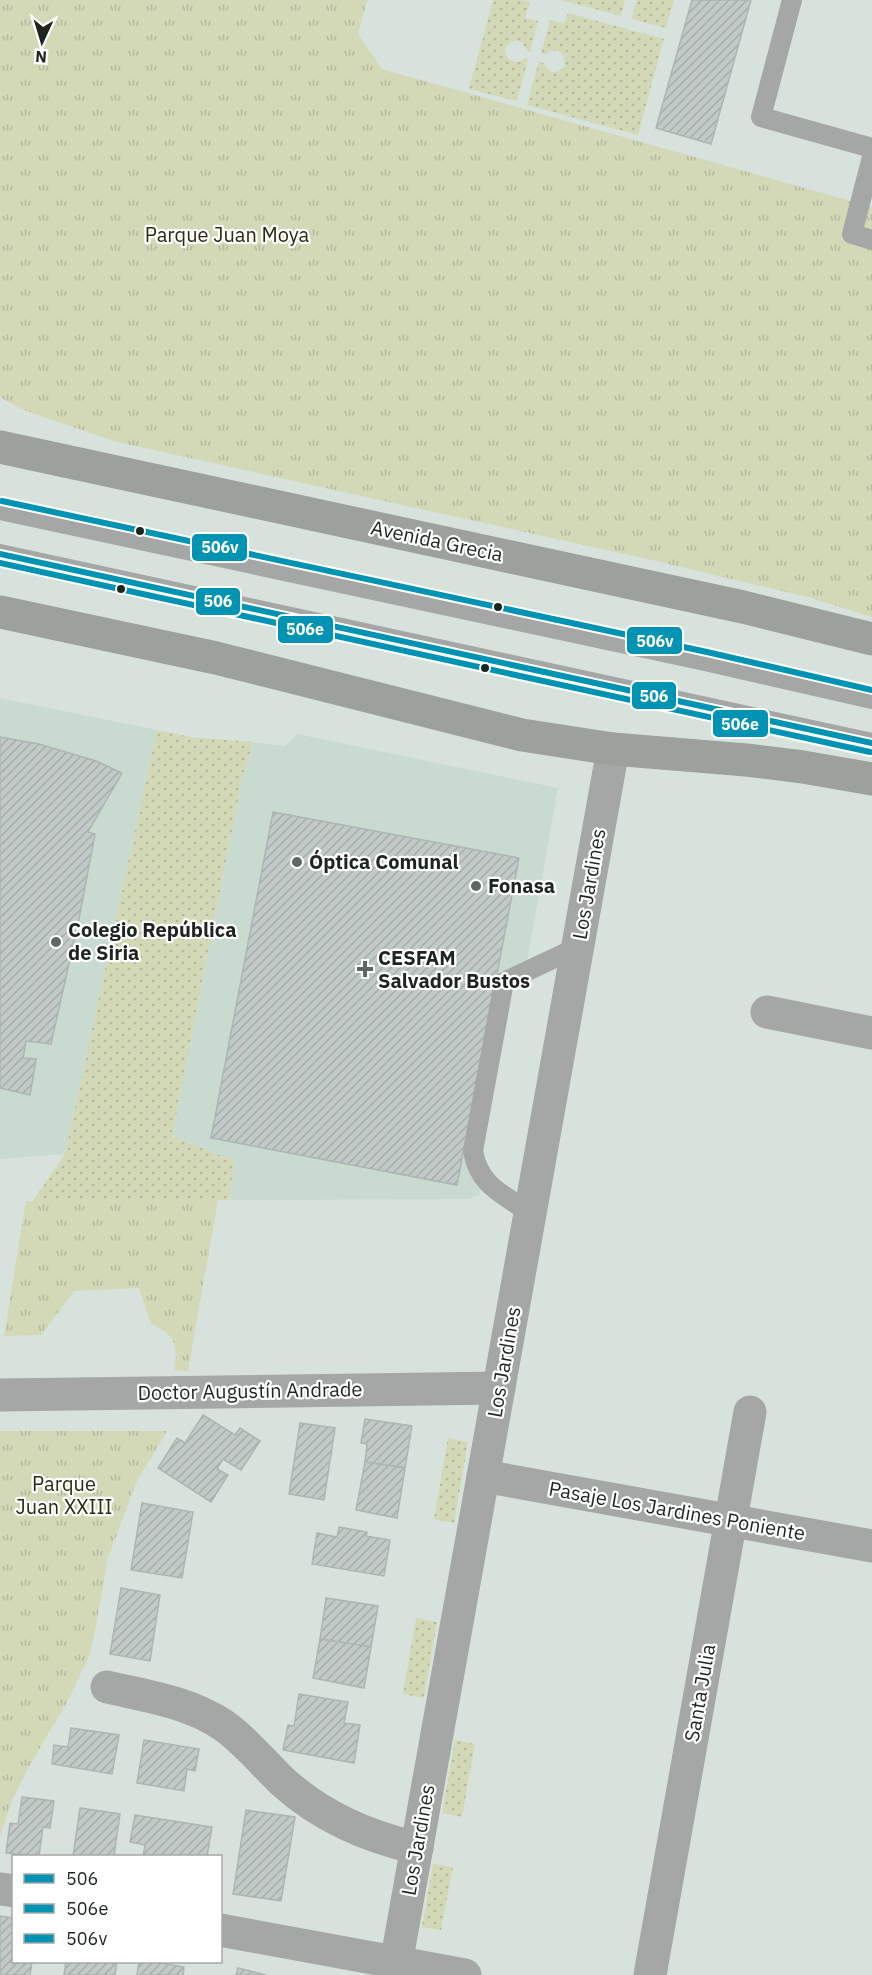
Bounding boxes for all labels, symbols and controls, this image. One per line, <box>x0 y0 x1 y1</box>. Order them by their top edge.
north arrow <box>12 12 72 72</box>
text: N <box>34 47 47 67</box>
park label: Parque Juan Moya <box>145 221 310 248</box>
street label: Avenida Grecia <box>369 513 506 568</box>
unlabelled marker <box>134 525 146 537</box>
line badge: 506v <box>191 533 248 562</box>
text: 506v <box>201 537 239 557</box>
unlabelled marker <box>115 583 127 595</box>
line badge: 506 <box>195 587 241 616</box>
text: 506 <box>204 591 233 611</box>
unlabelled marker <box>492 601 504 613</box>
line badge: 506e <box>277 615 334 644</box>
text: 506e <box>286 619 324 639</box>
line badge: 506v <box>626 626 683 655</box>
text: 506v <box>636 631 674 651</box>
unlabelled marker <box>479 662 491 674</box>
line badge: 506 <box>631 681 677 710</box>
text: 506 <box>640 686 669 706</box>
line badge: 506e <box>712 709 769 738</box>
text: 506e <box>721 714 759 734</box>
street label: Los Jardines <box>565 826 612 942</box>
place label: Óptica Comunal <box>309 848 459 875</box>
marker: Óptica Comunal <box>290 855 304 869</box>
place label: Fonasa <box>488 872 555 899</box>
marker: Fonasa <box>469 879 483 893</box>
place label: Colegio República de Siria <box>68 916 237 966</box>
marker: Colegio República de Siria <box>49 935 63 949</box>
place label: CESFAM Salvador Bustos <box>378 944 530 994</box>
marker: CESFAM Salvador Bustos <box>356 960 374 978</box>
street label: Los Jardines <box>480 1304 527 1420</box>
street label: Doctor Augustín Andrade <box>137 1375 363 1406</box>
park label: Parque Juan XXIII <box>16 1470 112 1520</box>
street label: Pasaje Los Jardines Poniente <box>547 1475 808 1546</box>
street label: Santa Julia <box>678 1642 721 1744</box>
street label: Los Jardines <box>394 1782 441 1898</box>
legend <box>12 1855 222 1963</box>
text: 506 <box>66 1867 98 1890</box>
text: 506e <box>66 1897 108 1920</box>
text: 506v <box>66 1927 107 1950</box>

